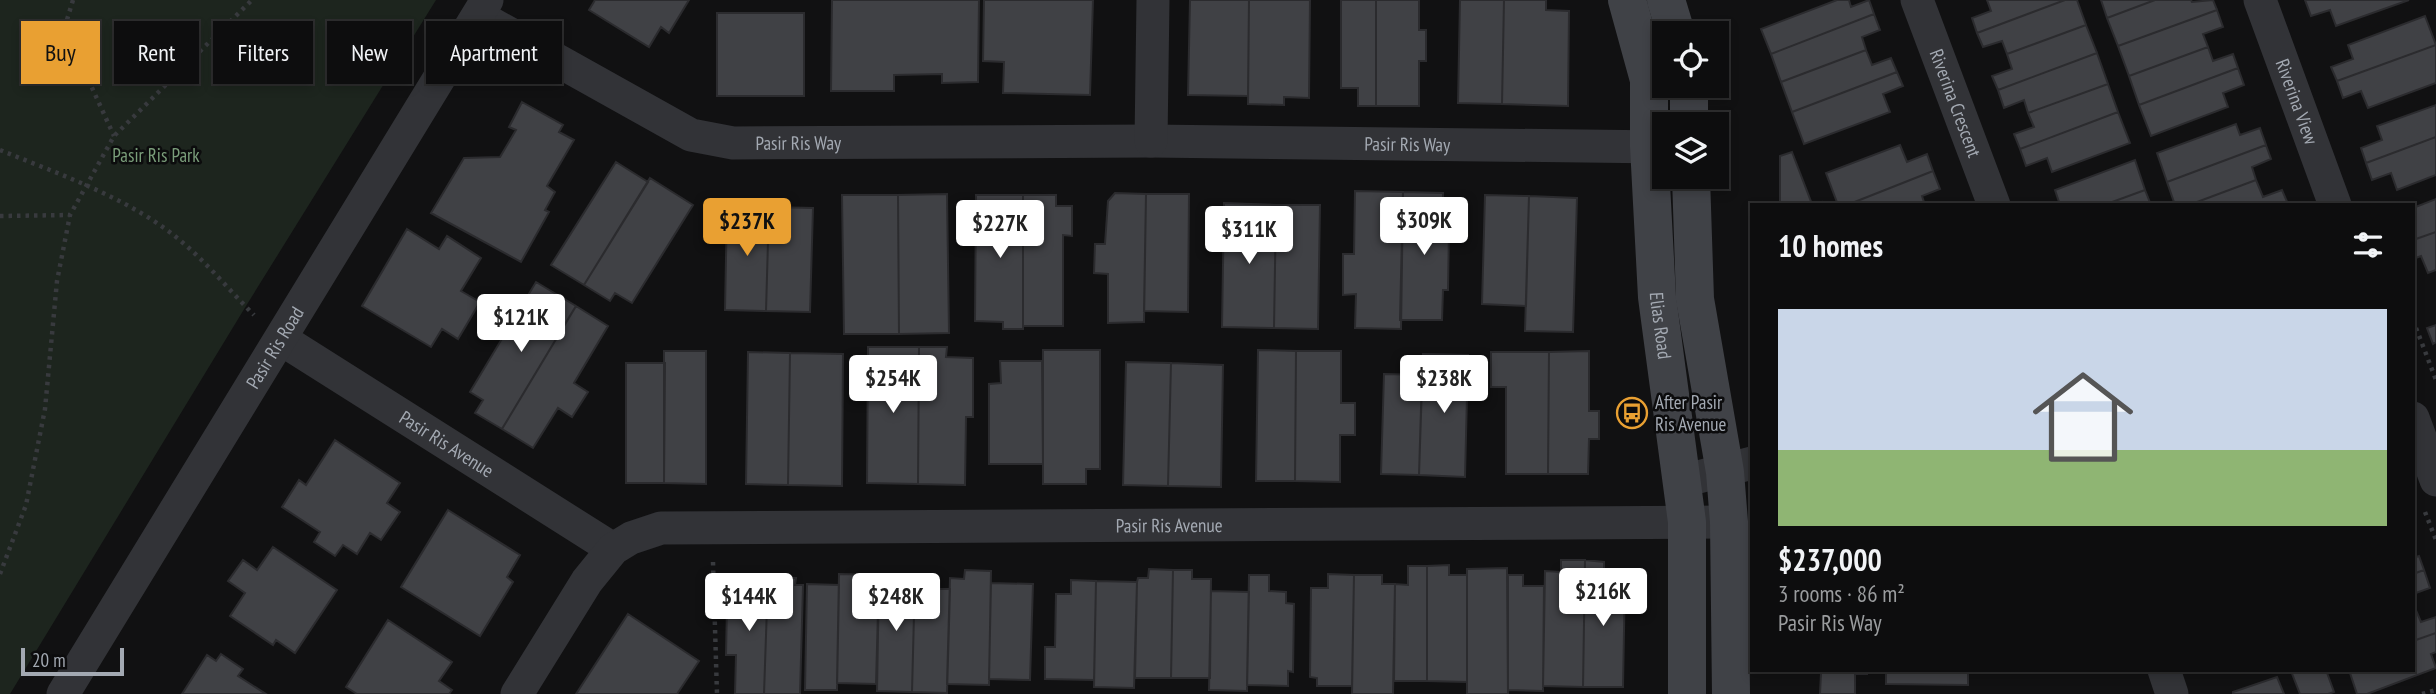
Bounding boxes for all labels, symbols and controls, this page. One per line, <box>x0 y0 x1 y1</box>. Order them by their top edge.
chip: Buy <box>21 21 100 84</box>
chip: Rent <box>114 21 199 84</box>
chip: Filters <box>213 21 313 84</box>
chip: New <box>327 21 412 84</box>
chip: Apartment <box>426 21 562 84</box>
map controls <box>1652 21 1729 189</box>
button: locate <box>1652 21 1729 98</box>
street label: Riverina Crescent <box>1924 46 1987 161</box>
street label: Riverina View <box>2271 55 2324 148</box>
button: layers <box>1652 112 1729 189</box>
street label: Pasir Ris Way <box>755 130 842 155</box>
street label: Pasir Ris Way <box>1364 131 1451 157</box>
park label: Pasir Ris Park <box>112 143 200 167</box>
pin: $237K <box>698 198 796 258</box>
pin: $309K <box>1375 198 1473 257</box>
pin: $227K <box>951 201 1049 260</box>
text: $309K <box>1396 205 1452 234</box>
text: $237K <box>719 206 775 235</box>
pin: $311K <box>1200 206 1298 266</box>
text: $227K <box>972 208 1028 237</box>
text: $311K <box>1221 214 1277 243</box>
text: 10 homes <box>1778 226 1883 265</box>
icon: filters <box>2349 226 2387 264</box>
street label: Elias Road <box>1645 292 1677 360</box>
pin: $121K <box>472 294 570 354</box>
street label: Pasir Ris Road <box>241 302 309 393</box>
text: $121K <box>493 302 549 331</box>
icon: home <box>2020 354 2146 480</box>
pin: $254K <box>844 356 942 415</box>
pin: $238K <box>1395 356 1493 415</box>
text: $254K <box>865 363 921 392</box>
text: $238K <box>1416 363 1472 392</box>
place label: After Pasir Ris Avenue <box>1655 390 1726 436</box>
bus stop icon: After Pasir Ris Avenue <box>1615 396 1649 430</box>
street label: Pasir Ris Avenue <box>395 405 498 483</box>
street label: Pasir Ris Avenue <box>1116 513 1223 537</box>
text: $237,000 <box>1778 540 1882 579</box>
pin: $216K <box>1554 568 1652 628</box>
pin: $144K <box>700 574 798 633</box>
pin: $248K <box>847 574 945 633</box>
text: $216K <box>1575 576 1631 605</box>
text: 3 rooms · 86 m² <box>1778 579 1905 608</box>
text: $144K <box>721 581 777 610</box>
text: $248K <box>868 581 924 610</box>
text: Pasir Ris Way <box>1778 608 1882 637</box>
scale bar <box>21 645 124 677</box>
text: 20 m <box>32 648 66 672</box>

